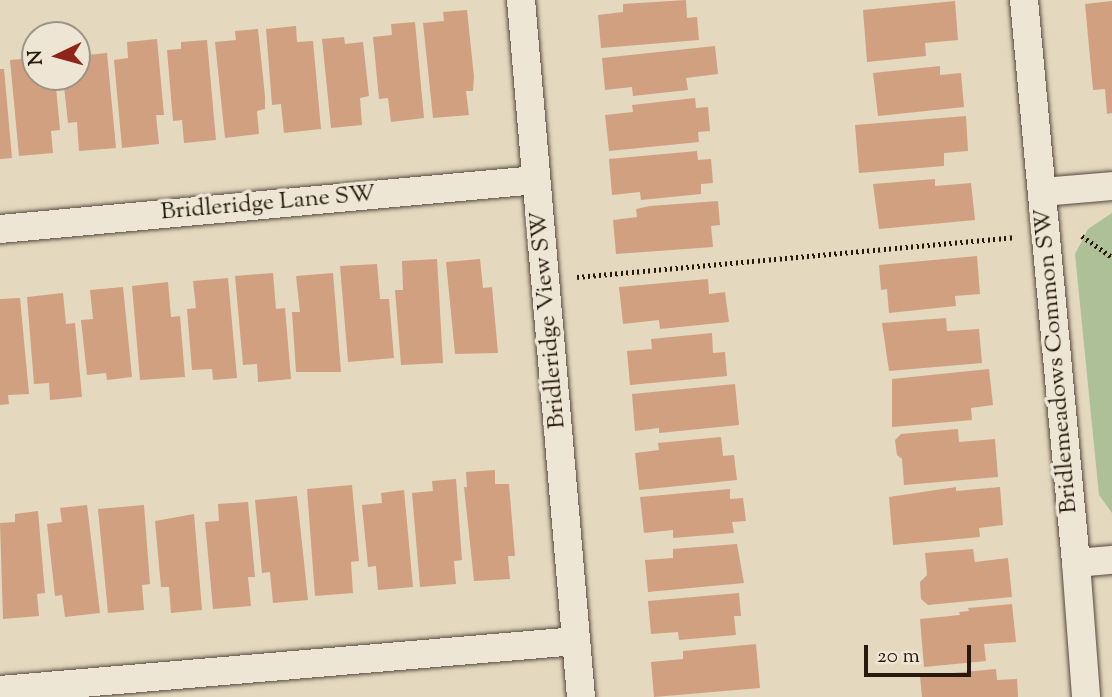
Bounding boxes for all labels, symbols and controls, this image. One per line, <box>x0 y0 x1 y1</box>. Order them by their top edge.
north arrow <box>21 21 91 91</box>
text: N <box>22 49 51 66</box>
street label: Bridleridge Lane SW <box>160 180 376 228</box>
street label: Bridlemeadows Common SW <box>1029 207 1085 515</box>
street label: Bridleridge View SW <box>525 210 573 430</box>
scale bar <box>867 630 974 674</box>
text: 20 m <box>877 642 920 672</box>

